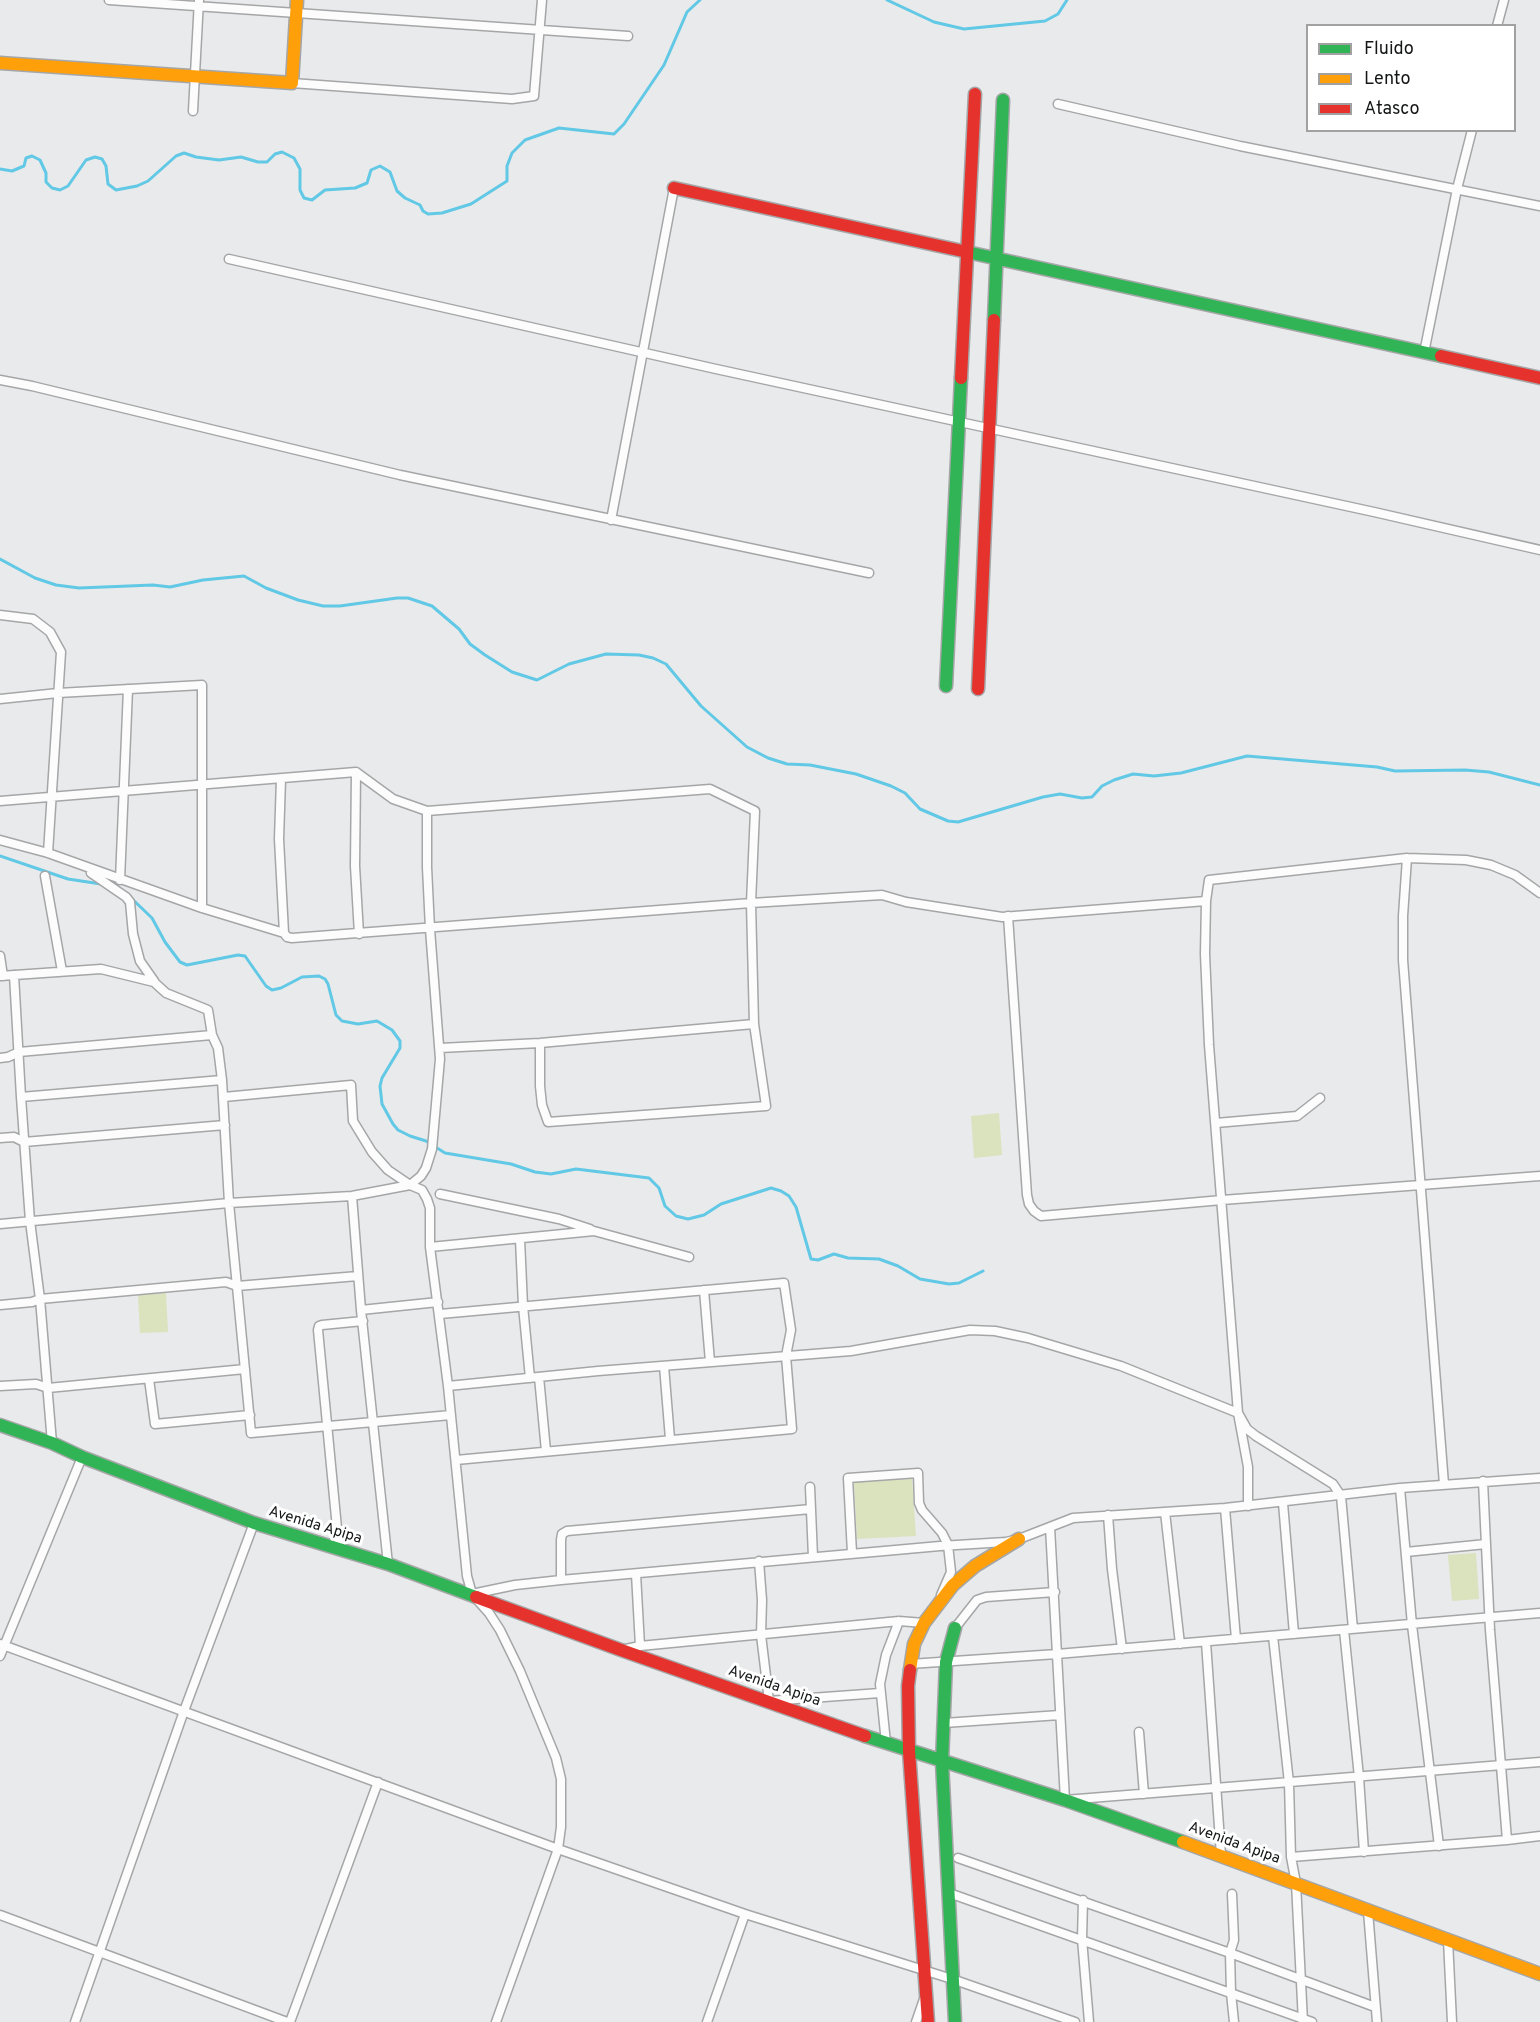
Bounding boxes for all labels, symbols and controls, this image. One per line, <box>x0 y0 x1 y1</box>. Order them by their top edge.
legend <box>1306 24 1516 132</box>
text: Fluido <box>1364 38 1414 61</box>
text: Lento <box>1364 68 1410 91</box>
text: Atasco <box>1364 98 1420 121</box>
street label: Avenida Apipa <box>266 1503 364 1549</box>
street label: Avenida Apipa <box>725 1663 823 1711</box>
street label: Avenida Apipa <box>1186 1819 1282 1869</box>

